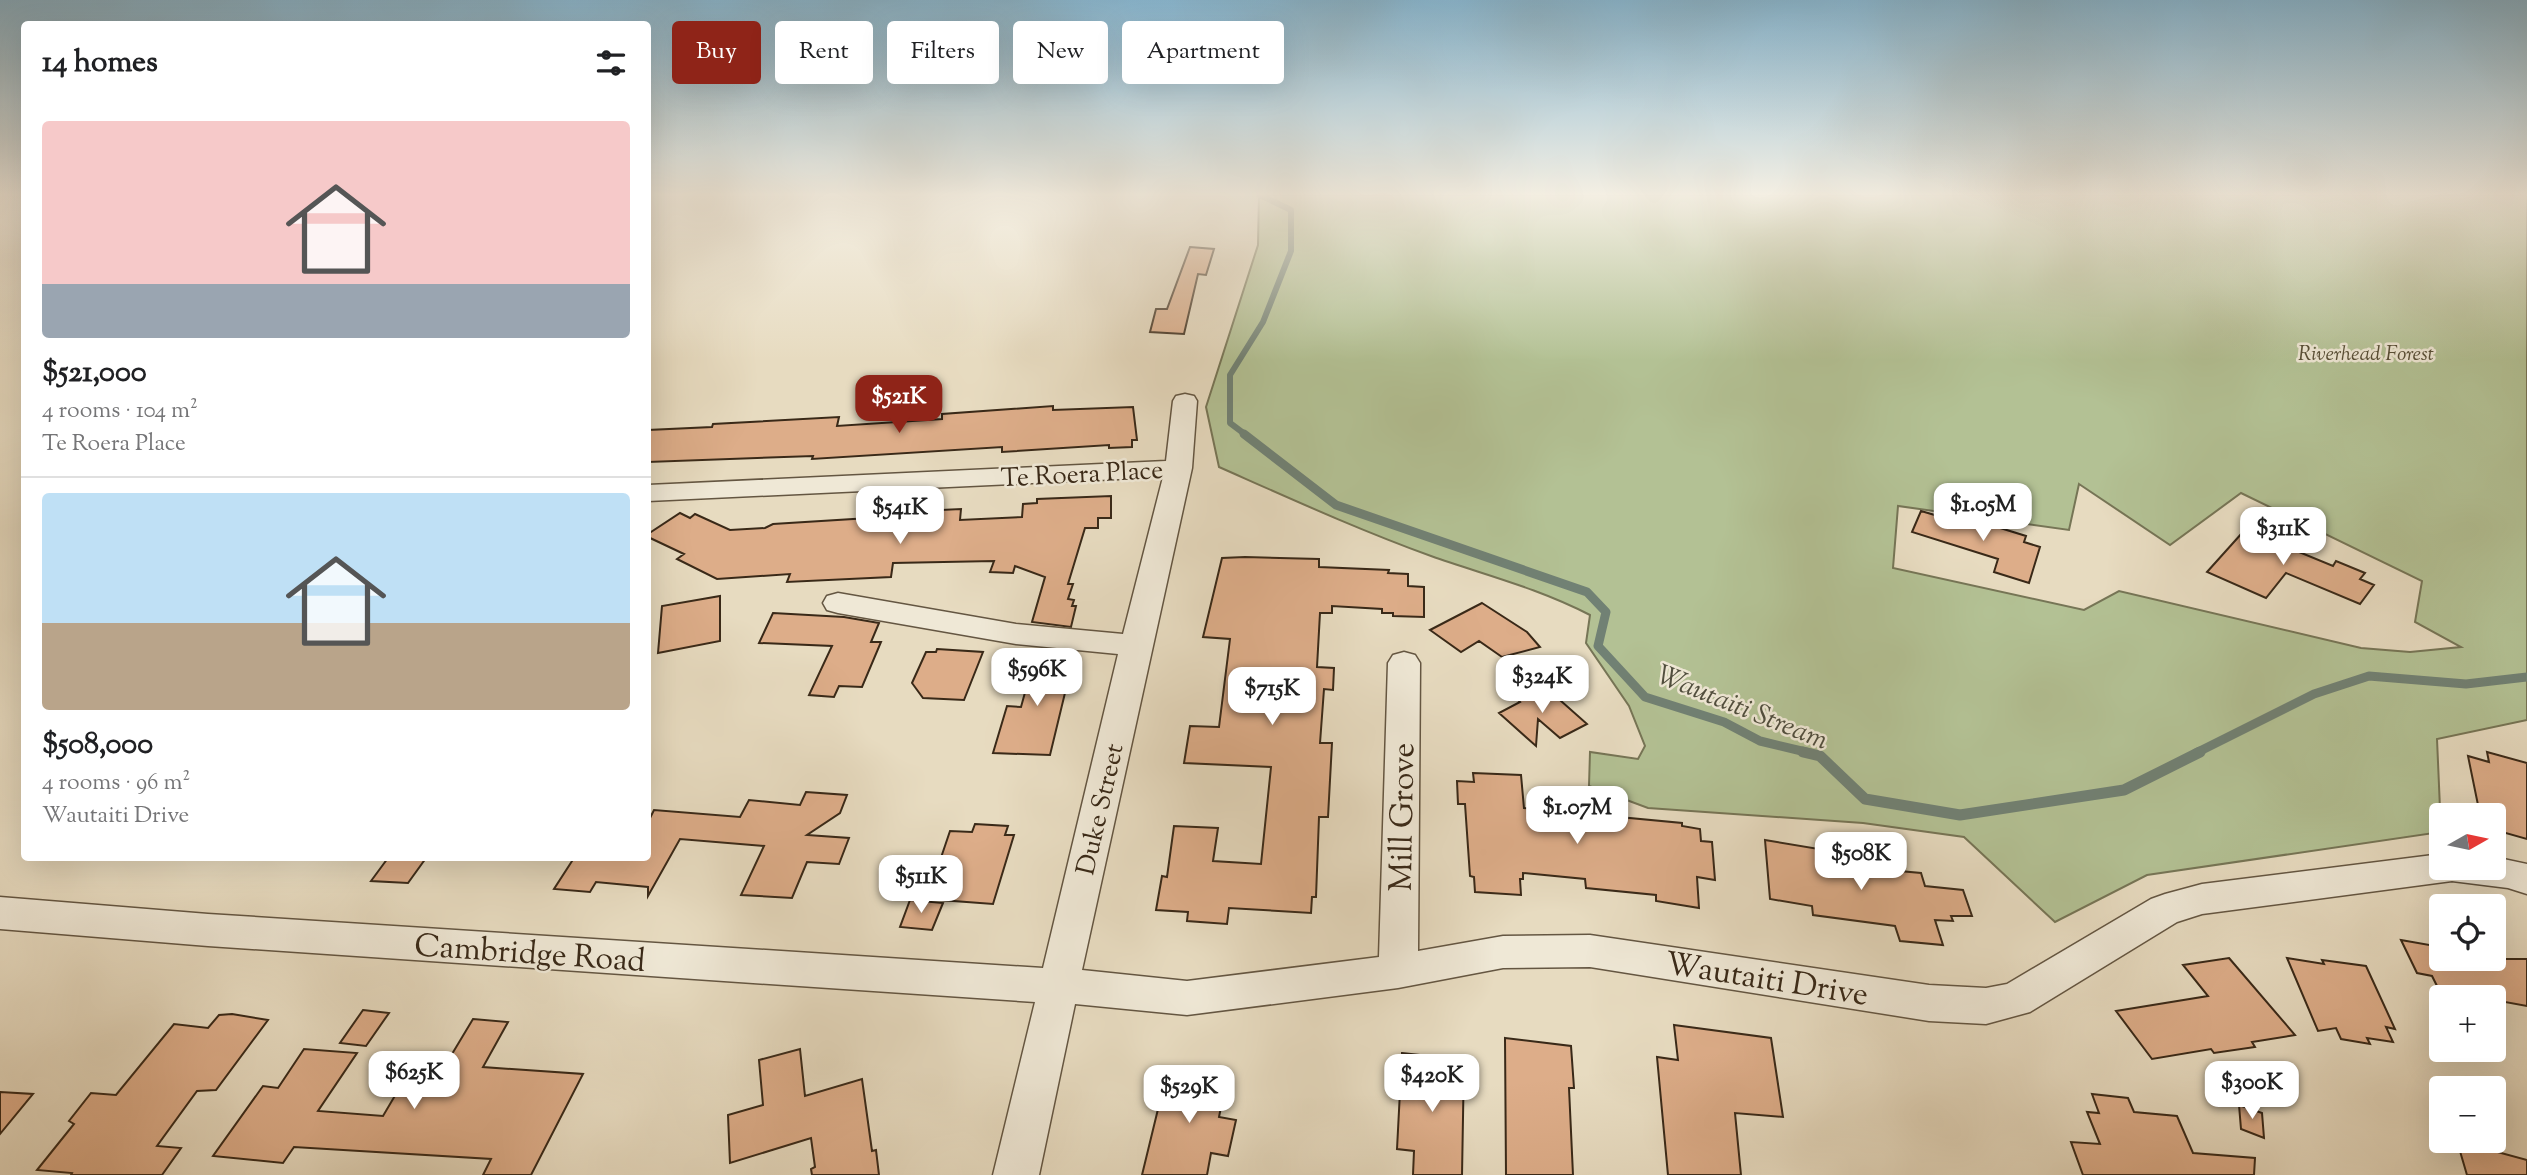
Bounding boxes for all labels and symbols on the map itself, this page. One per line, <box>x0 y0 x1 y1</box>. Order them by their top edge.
park label: Riverhead Forest <box>2298 340 2434 370</box>
pin: $521K <box>850 376 948 435</box>
street label: Te Roera Place <box>1000 453 1164 498</box>
pin: $1.05M <box>1926 484 2040 543</box>
pin: $541K <box>851 486 949 546</box>
pin: $311K <box>2234 508 2332 567</box>
pin: $596K <box>988 648 1086 708</box>
pin: $324K <box>1493 656 1591 715</box>
water label: Wautaiti Stream <box>1650 656 1834 761</box>
pin: $715K <box>1223 668 1321 727</box>
street label: Duke Street <box>1068 740 1135 879</box>
street label: Mill Grove <box>1380 742 1428 892</box>
pin: $1.07M <box>1520 786 1634 846</box>
north arrow <box>2429 803 2506 880</box>
pin: $508K <box>1812 832 1910 892</box>
pin: $511K <box>872 856 970 915</box>
street label: Cambridge Road <box>413 924 647 986</box>
street label: Wautaiti Drive <box>1662 942 1871 1020</box>
pin: $625K <box>365 1052 463 1111</box>
pin: $420K <box>1383 1054 1481 1114</box>
pin: $300K <box>2203 1062 2301 1121</box>
pin: $529K <box>1140 1066 1238 1125</box>

